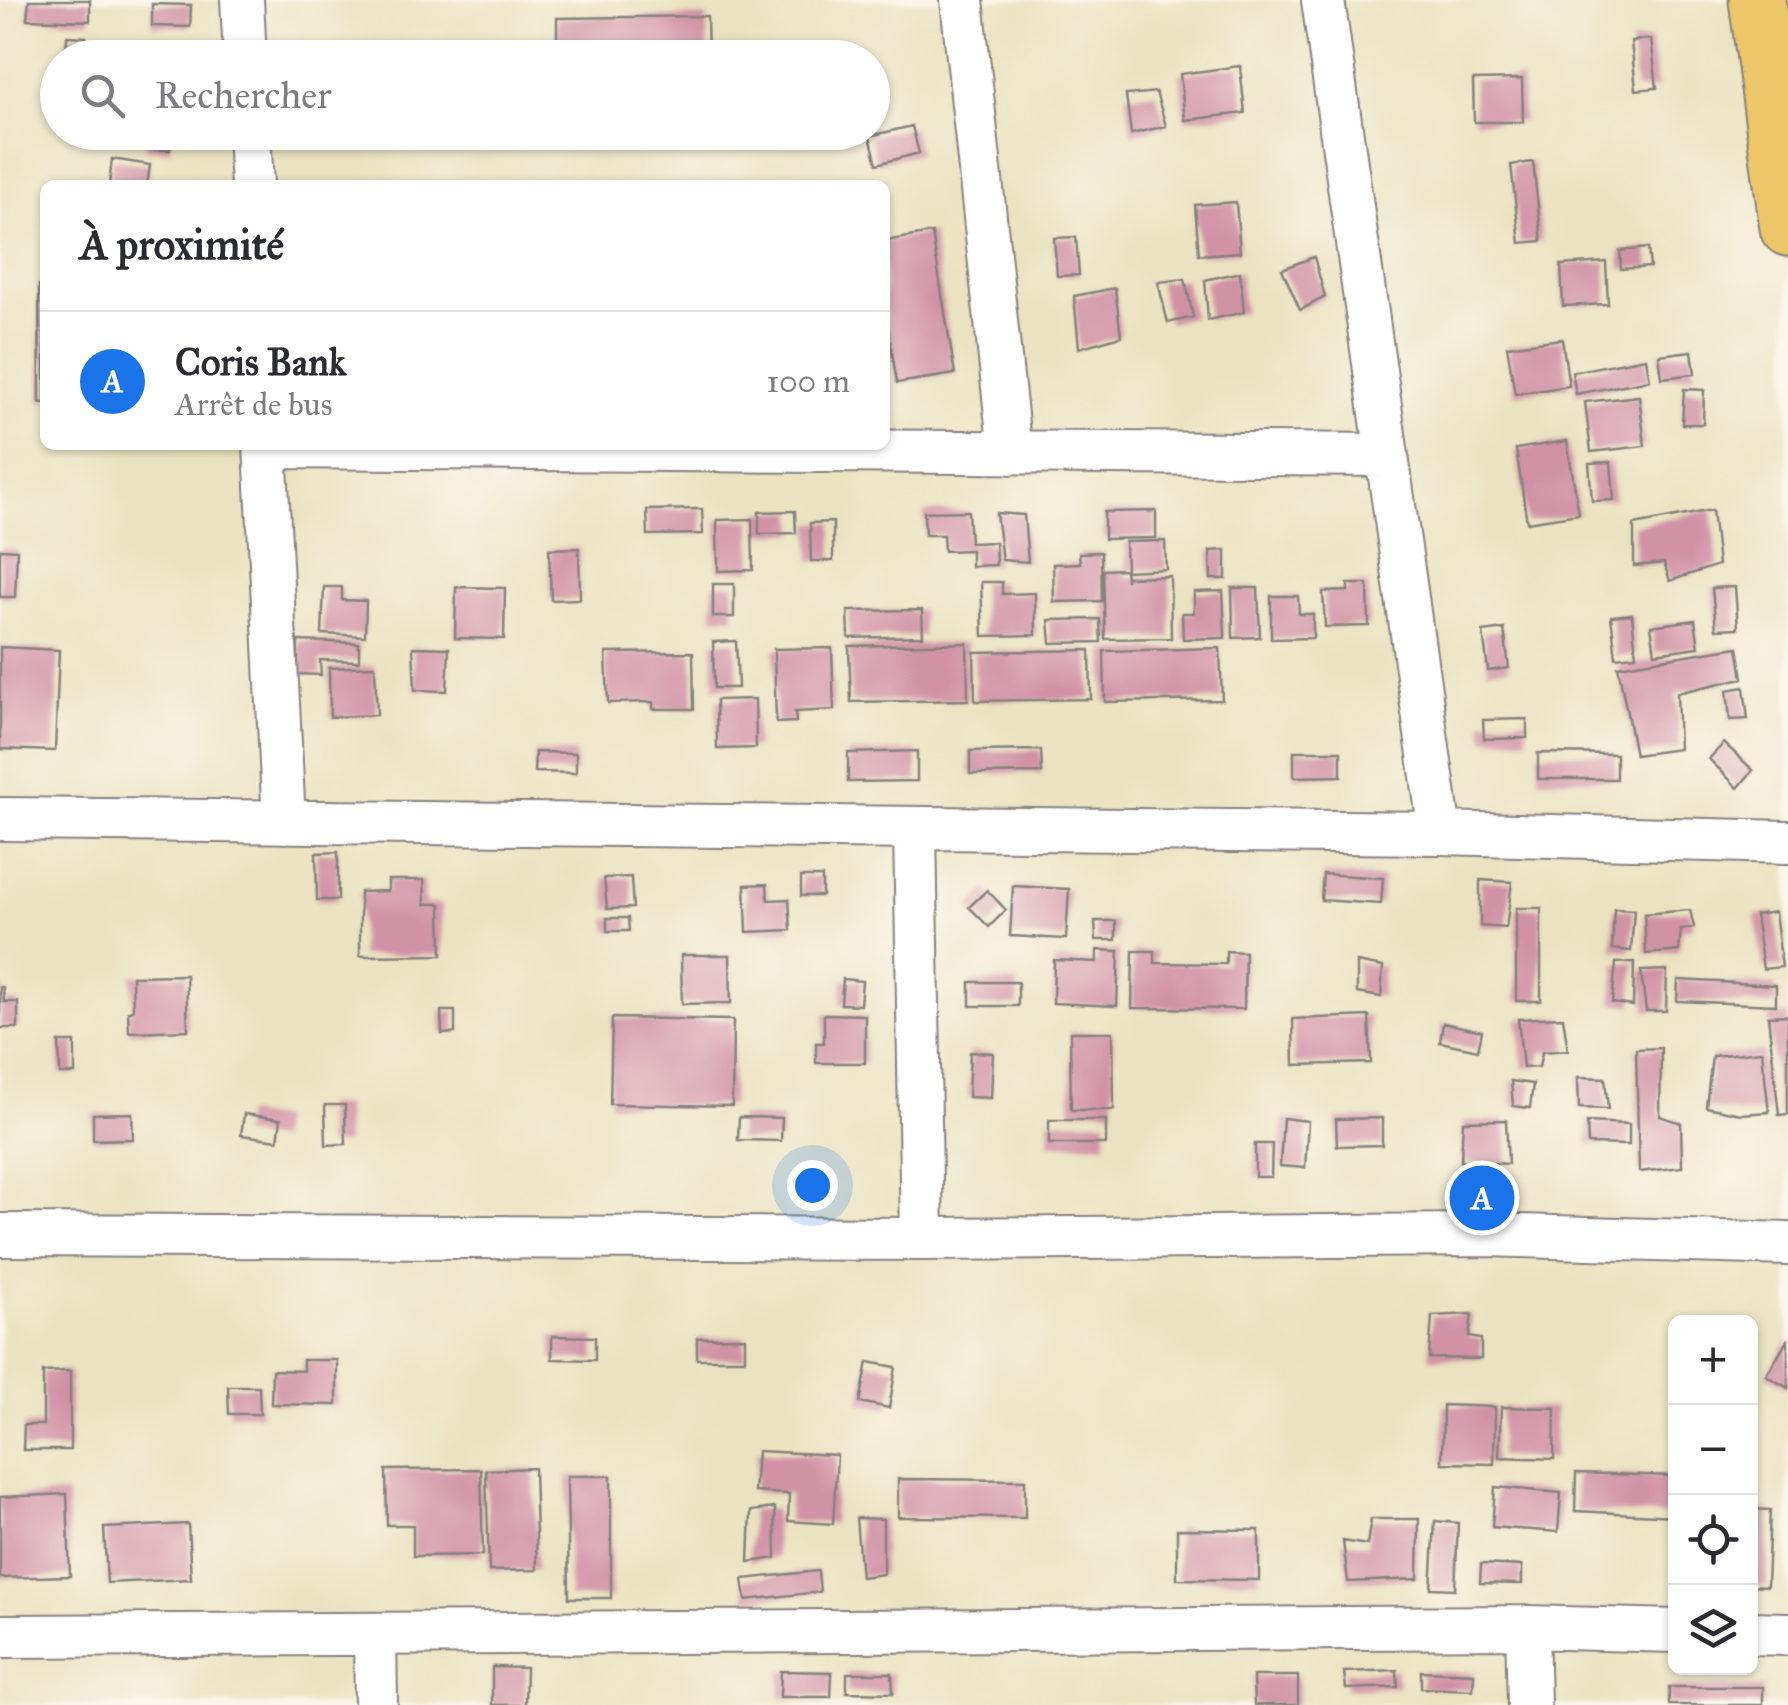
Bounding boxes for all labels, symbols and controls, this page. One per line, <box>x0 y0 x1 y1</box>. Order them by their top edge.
search box <box>40 40 890 150</box>
icon: search <box>75 68 130 123</box>
text: Rechercher <box>155 72 331 118</box>
text: À proximité <box>80 219 284 271</box>
text: Coris Bank <box>175 339 346 385</box>
text: A <box>102 362 123 401</box>
text: 100 m <box>766 362 850 401</box>
text: Arrêt de bus <box>175 385 332 424</box>
your location <box>787 1160 838 1211</box>
pin: A <box>1450 1160 1514 1236</box>
map controls <box>1668 1315 1758 1675</box>
button: + <box>1668 1315 1758 1405</box>
button: − <box>1668 1405 1758 1495</box>
button: locate <box>1668 1495 1758 1585</box>
button: layers <box>1668 1585 1758 1675</box>

